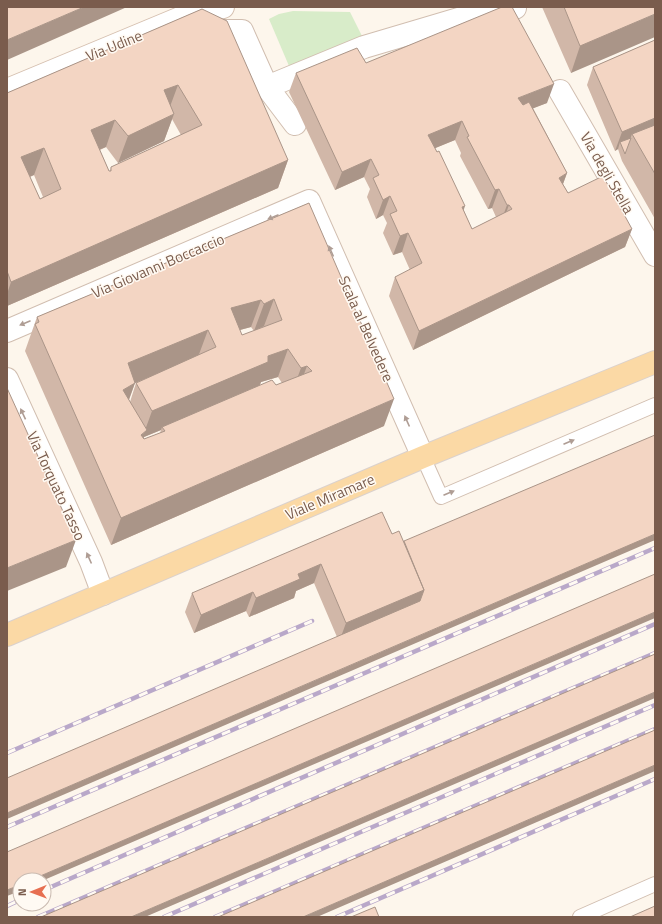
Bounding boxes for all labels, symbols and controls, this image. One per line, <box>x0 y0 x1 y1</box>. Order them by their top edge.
street label: Via Udine <box>82 24 146 67</box>
street label: Via degli Stella <box>575 127 640 218</box>
one-way arrow <box>266 214 278 220</box>
street label: Via Giovanni Boccaccio <box>88 227 228 304</box>
one-way arrow <box>328 246 334 257</box>
street label: Scala al Belvedere <box>333 272 400 385</box>
one-way arrow <box>19 320 30 326</box>
one-way arrow <box>20 408 26 420</box>
one-way arrow <box>404 416 410 427</box>
street label: Via Torquato Tasso <box>21 427 92 544</box>
one-way arrow <box>563 439 574 445</box>
street label: Viale Miramare <box>282 467 378 526</box>
one-way arrow <box>444 490 455 496</box>
one-way arrow <box>86 552 92 563</box>
north arrow <box>12 872 52 912</box>
text: N <box>14 888 30 896</box>

